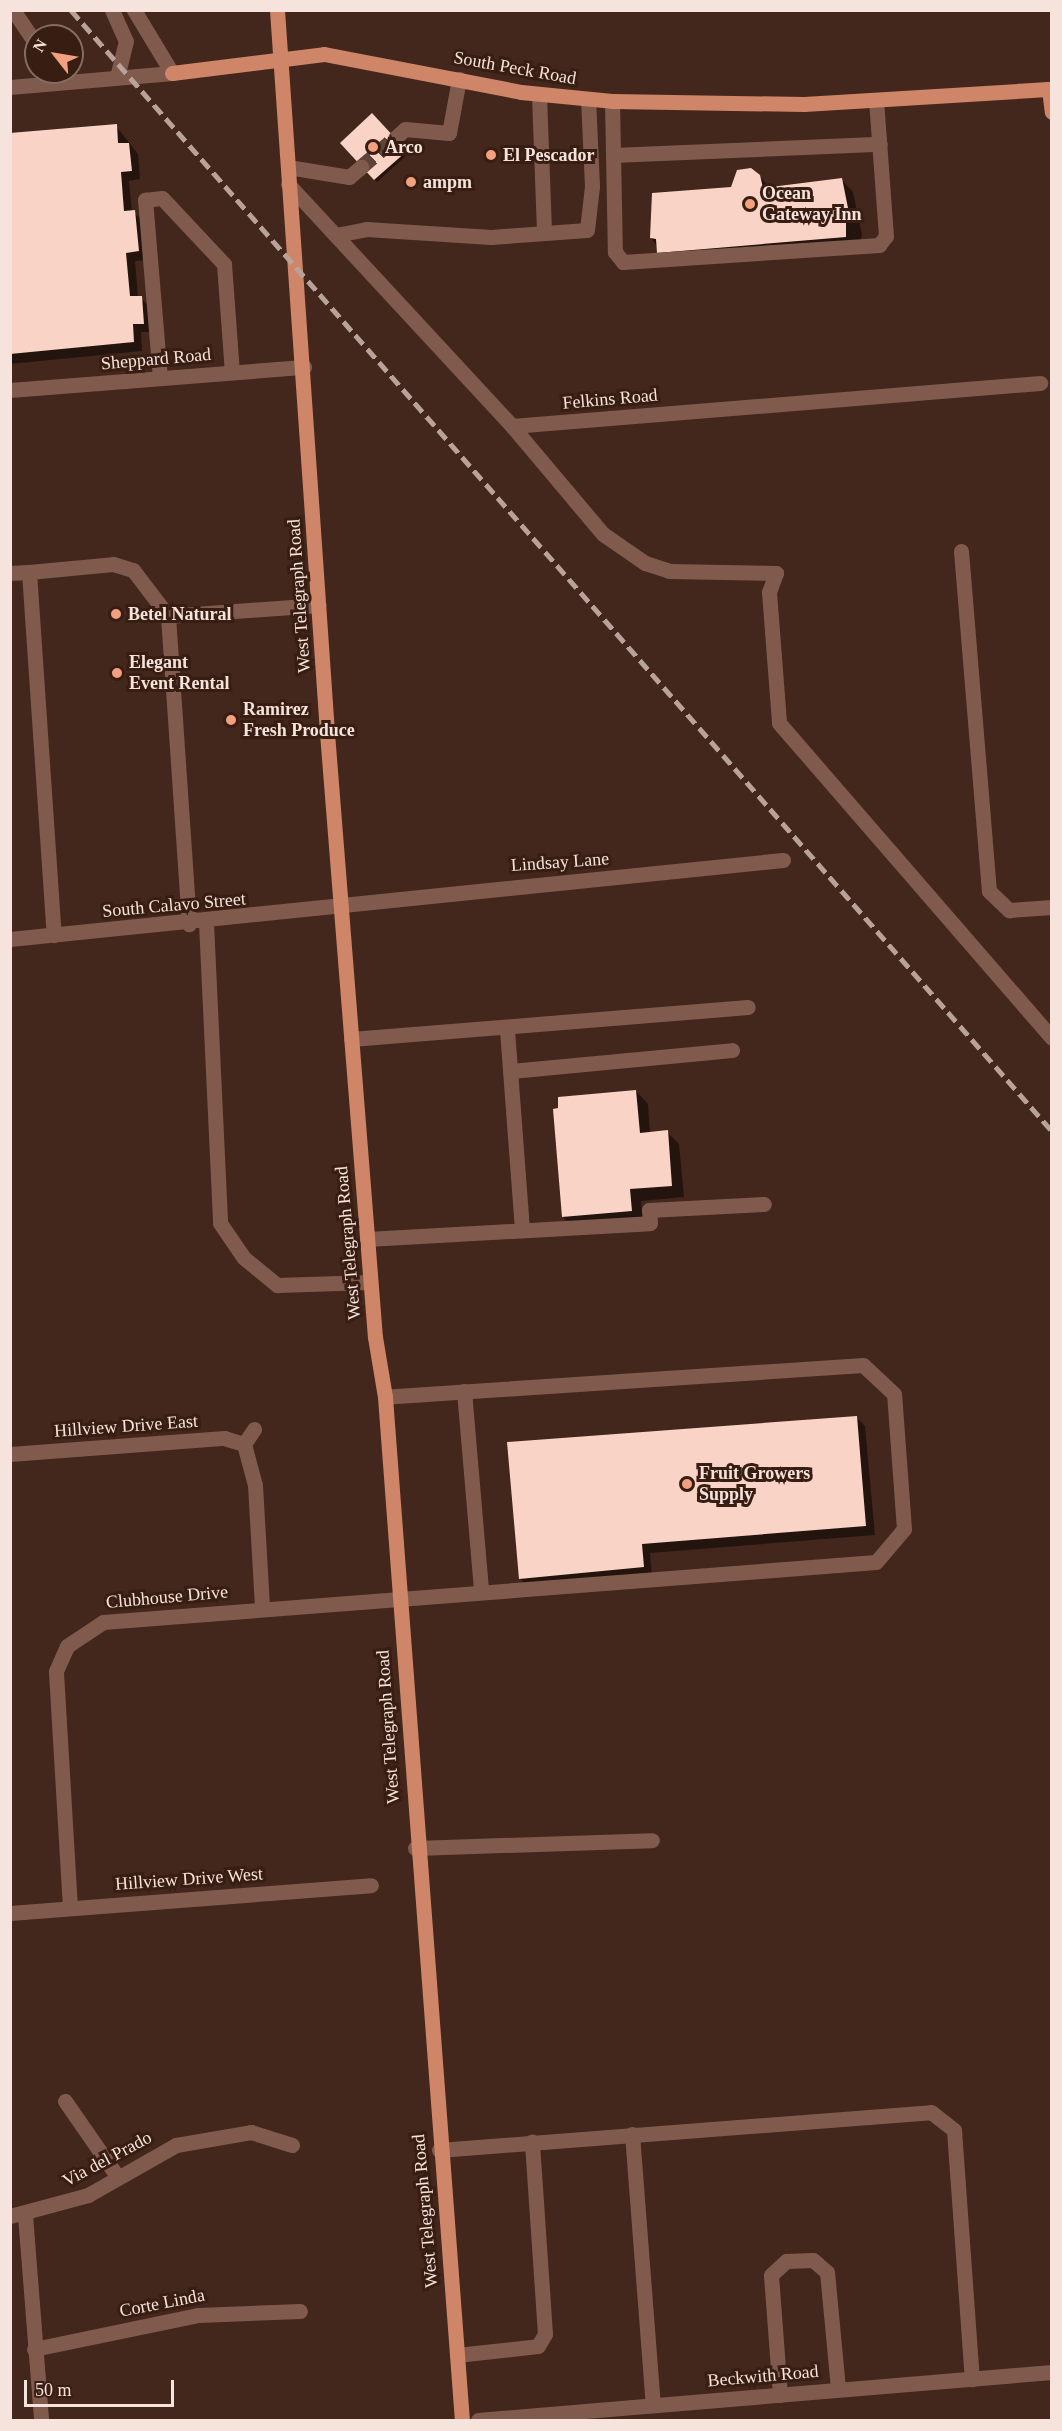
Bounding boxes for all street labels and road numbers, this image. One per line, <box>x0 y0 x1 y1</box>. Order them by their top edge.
street label: South Peck Road <box>452 47 578 89</box>
street label: Sheppard Road <box>100 343 212 375</box>
street label: Felkins Road <box>561 384 659 414</box>
street label: West Telegraph Road <box>283 518 315 674</box>
street label: Lindsay Lane <box>510 848 610 876</box>
street label: South Calavo Street <box>101 888 247 922</box>
street label: West Telegraph Road <box>331 1165 365 1321</box>
street label: Hillview Drive East <box>53 1410 199 1442</box>
street label: Clubhouse Drive <box>105 1581 229 1613</box>
street label: West Telegraph Road <box>372 1649 404 1805</box>
street label: Hillview Drive West <box>114 1863 264 1895</box>
street label: Via del Prado <box>59 2126 155 2192</box>
street label: West Telegraph Road <box>408 2133 442 2289</box>
street label: Corte Linda <box>117 2284 207 2322</box>
street label: Beckwith Road <box>707 2360 819 2392</box>

